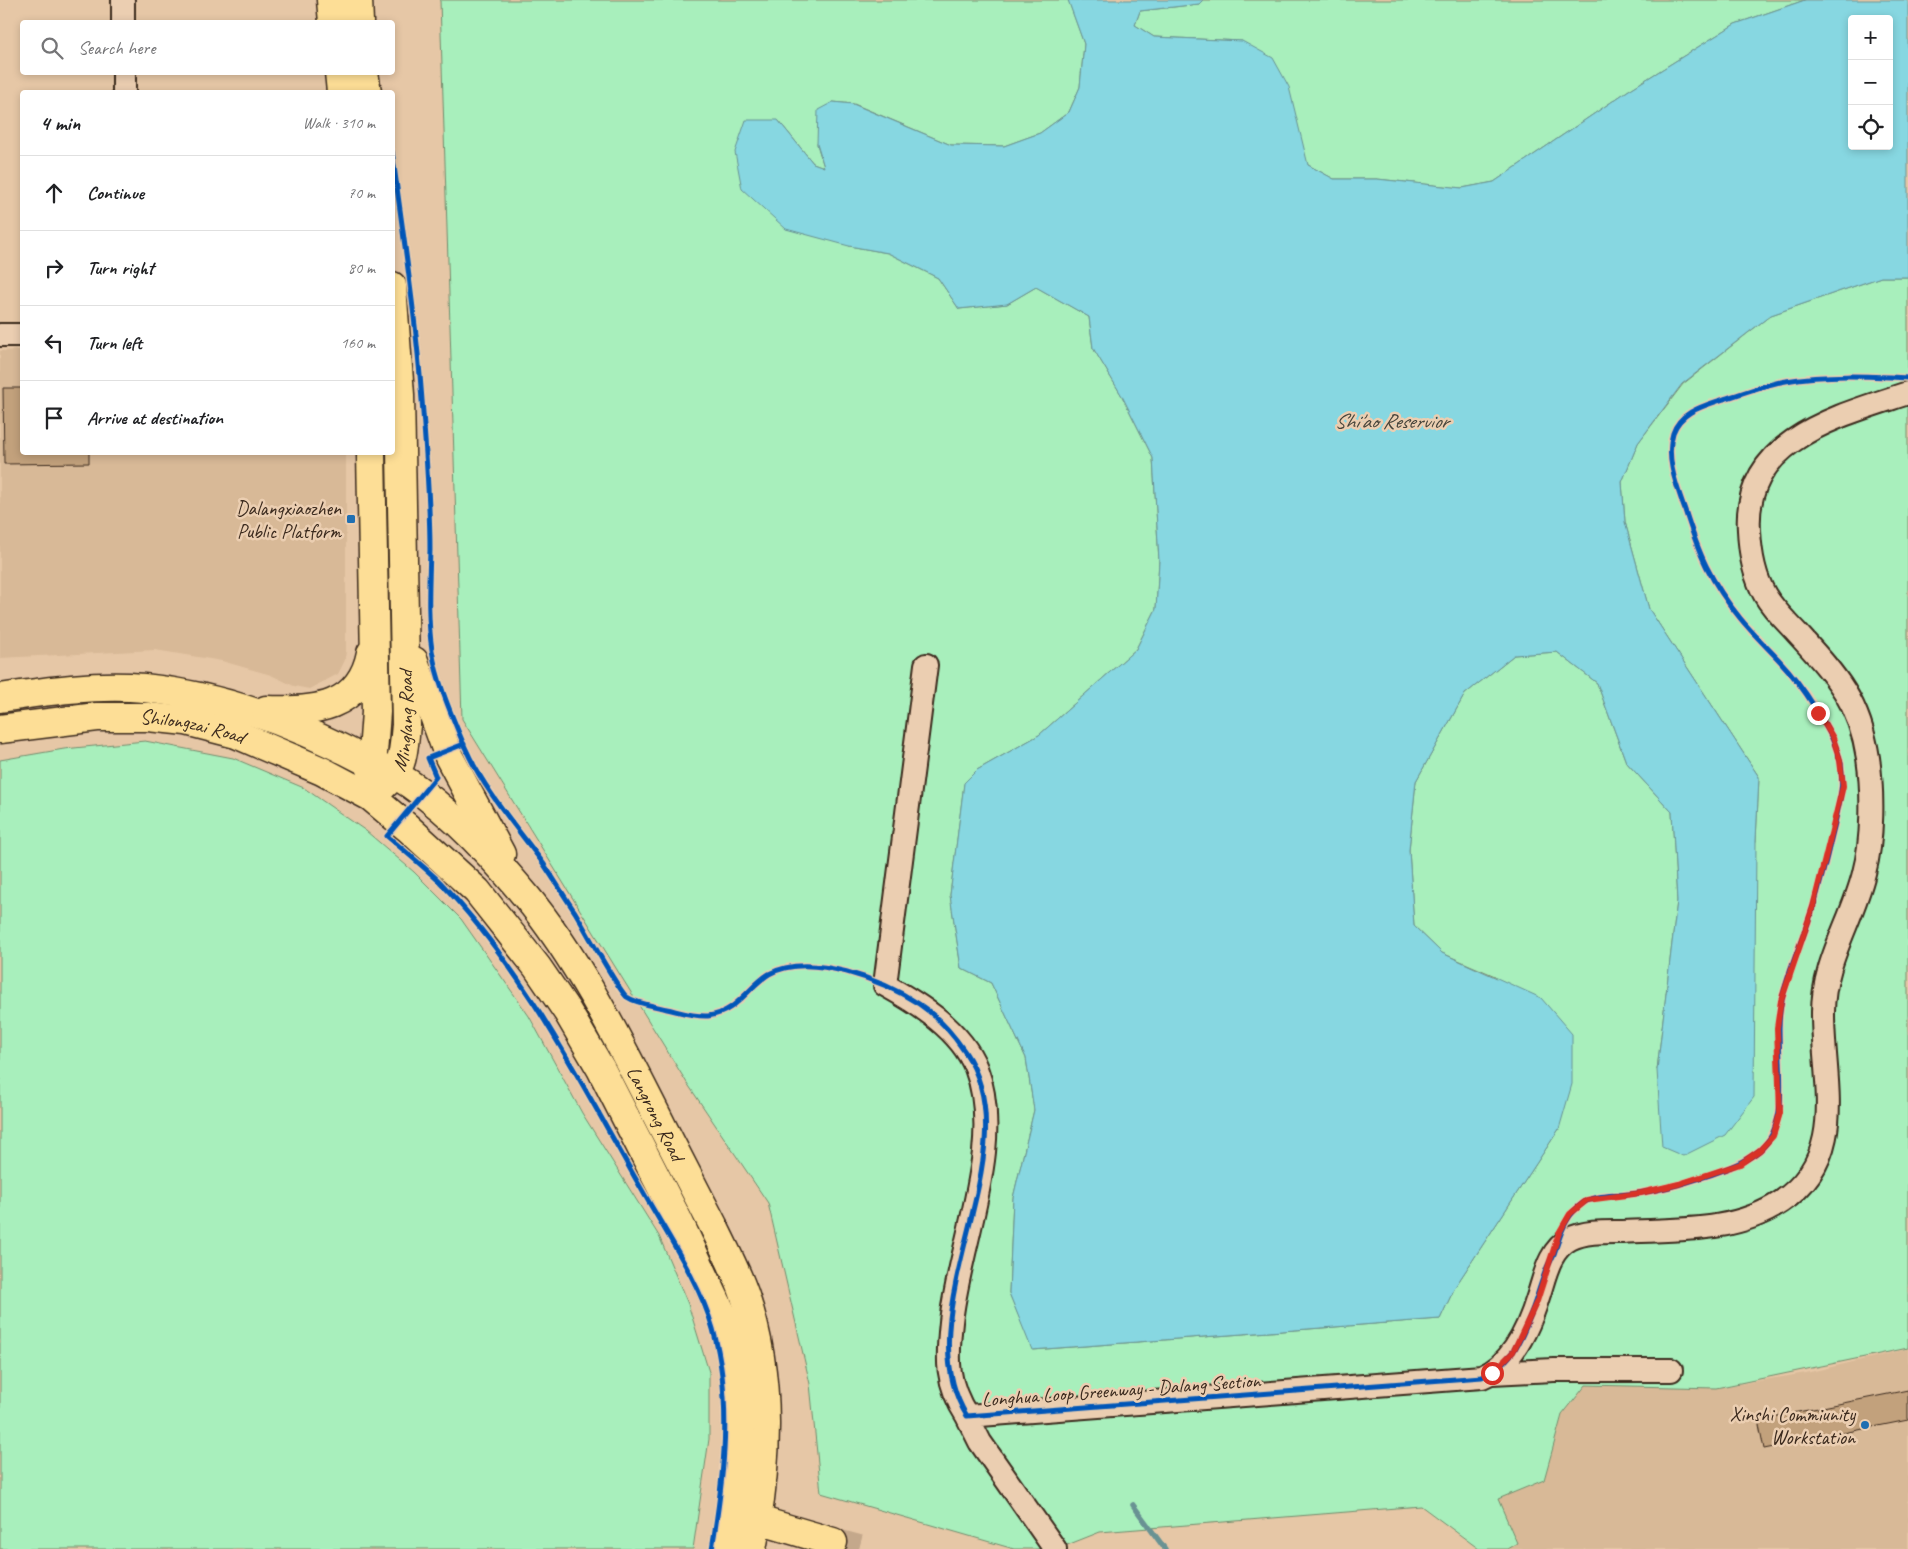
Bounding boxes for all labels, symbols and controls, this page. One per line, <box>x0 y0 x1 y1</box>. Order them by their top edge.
map controls <box>1848 15 1893 150</box>
button: + <box>1848 15 1893 60</box>
search box <box>20 20 395 75</box>
icon: search <box>38 34 66 62</box>
text: Search here <box>78 36 155 60</box>
button: − <box>1848 60 1893 105</box>
button: locate <box>1848 105 1893 150</box>
text: 4 min <box>40 110 80 136</box>
text: Walk · 310 m <box>303 113 375 133</box>
icon: ahead <box>40 179 68 207</box>
text: Continue <box>87 181 144 205</box>
text: 70 m <box>348 183 375 203</box>
icon: right <box>40 254 68 282</box>
text: Turn right <box>87 256 154 280</box>
text: 80 m <box>348 258 375 278</box>
icon: left <box>40 329 68 357</box>
text: Turn left <box>87 331 142 355</box>
text: 160 m <box>341 333 375 353</box>
icon: arrive <box>40 404 68 432</box>
text: Arrive at destination <box>87 406 223 430</box>
water label: Shi'ao Reservior <box>1334 408 1452 434</box>
place label: Dalangxiaozhen Public Platform <box>236 496 343 544</box>
marker: Dalangxiaozhen Public Platform <box>345 513 357 525</box>
street label: Minglang Road <box>386 667 419 774</box>
route end <box>1807 702 1830 725</box>
street label: Shilongzai Road <box>140 705 252 750</box>
street label: Langrong Road <box>621 1062 692 1168</box>
route start <box>1481 1362 1504 1385</box>
street label: Longhua Loop Greenway - Dalang Section <box>981 1368 1262 1412</box>
place label: Xinshi Commiunity Workstation <box>1730 1402 1856 1450</box>
marker: Xinshi Commiunity Workstation <box>1859 1419 1871 1431</box>

